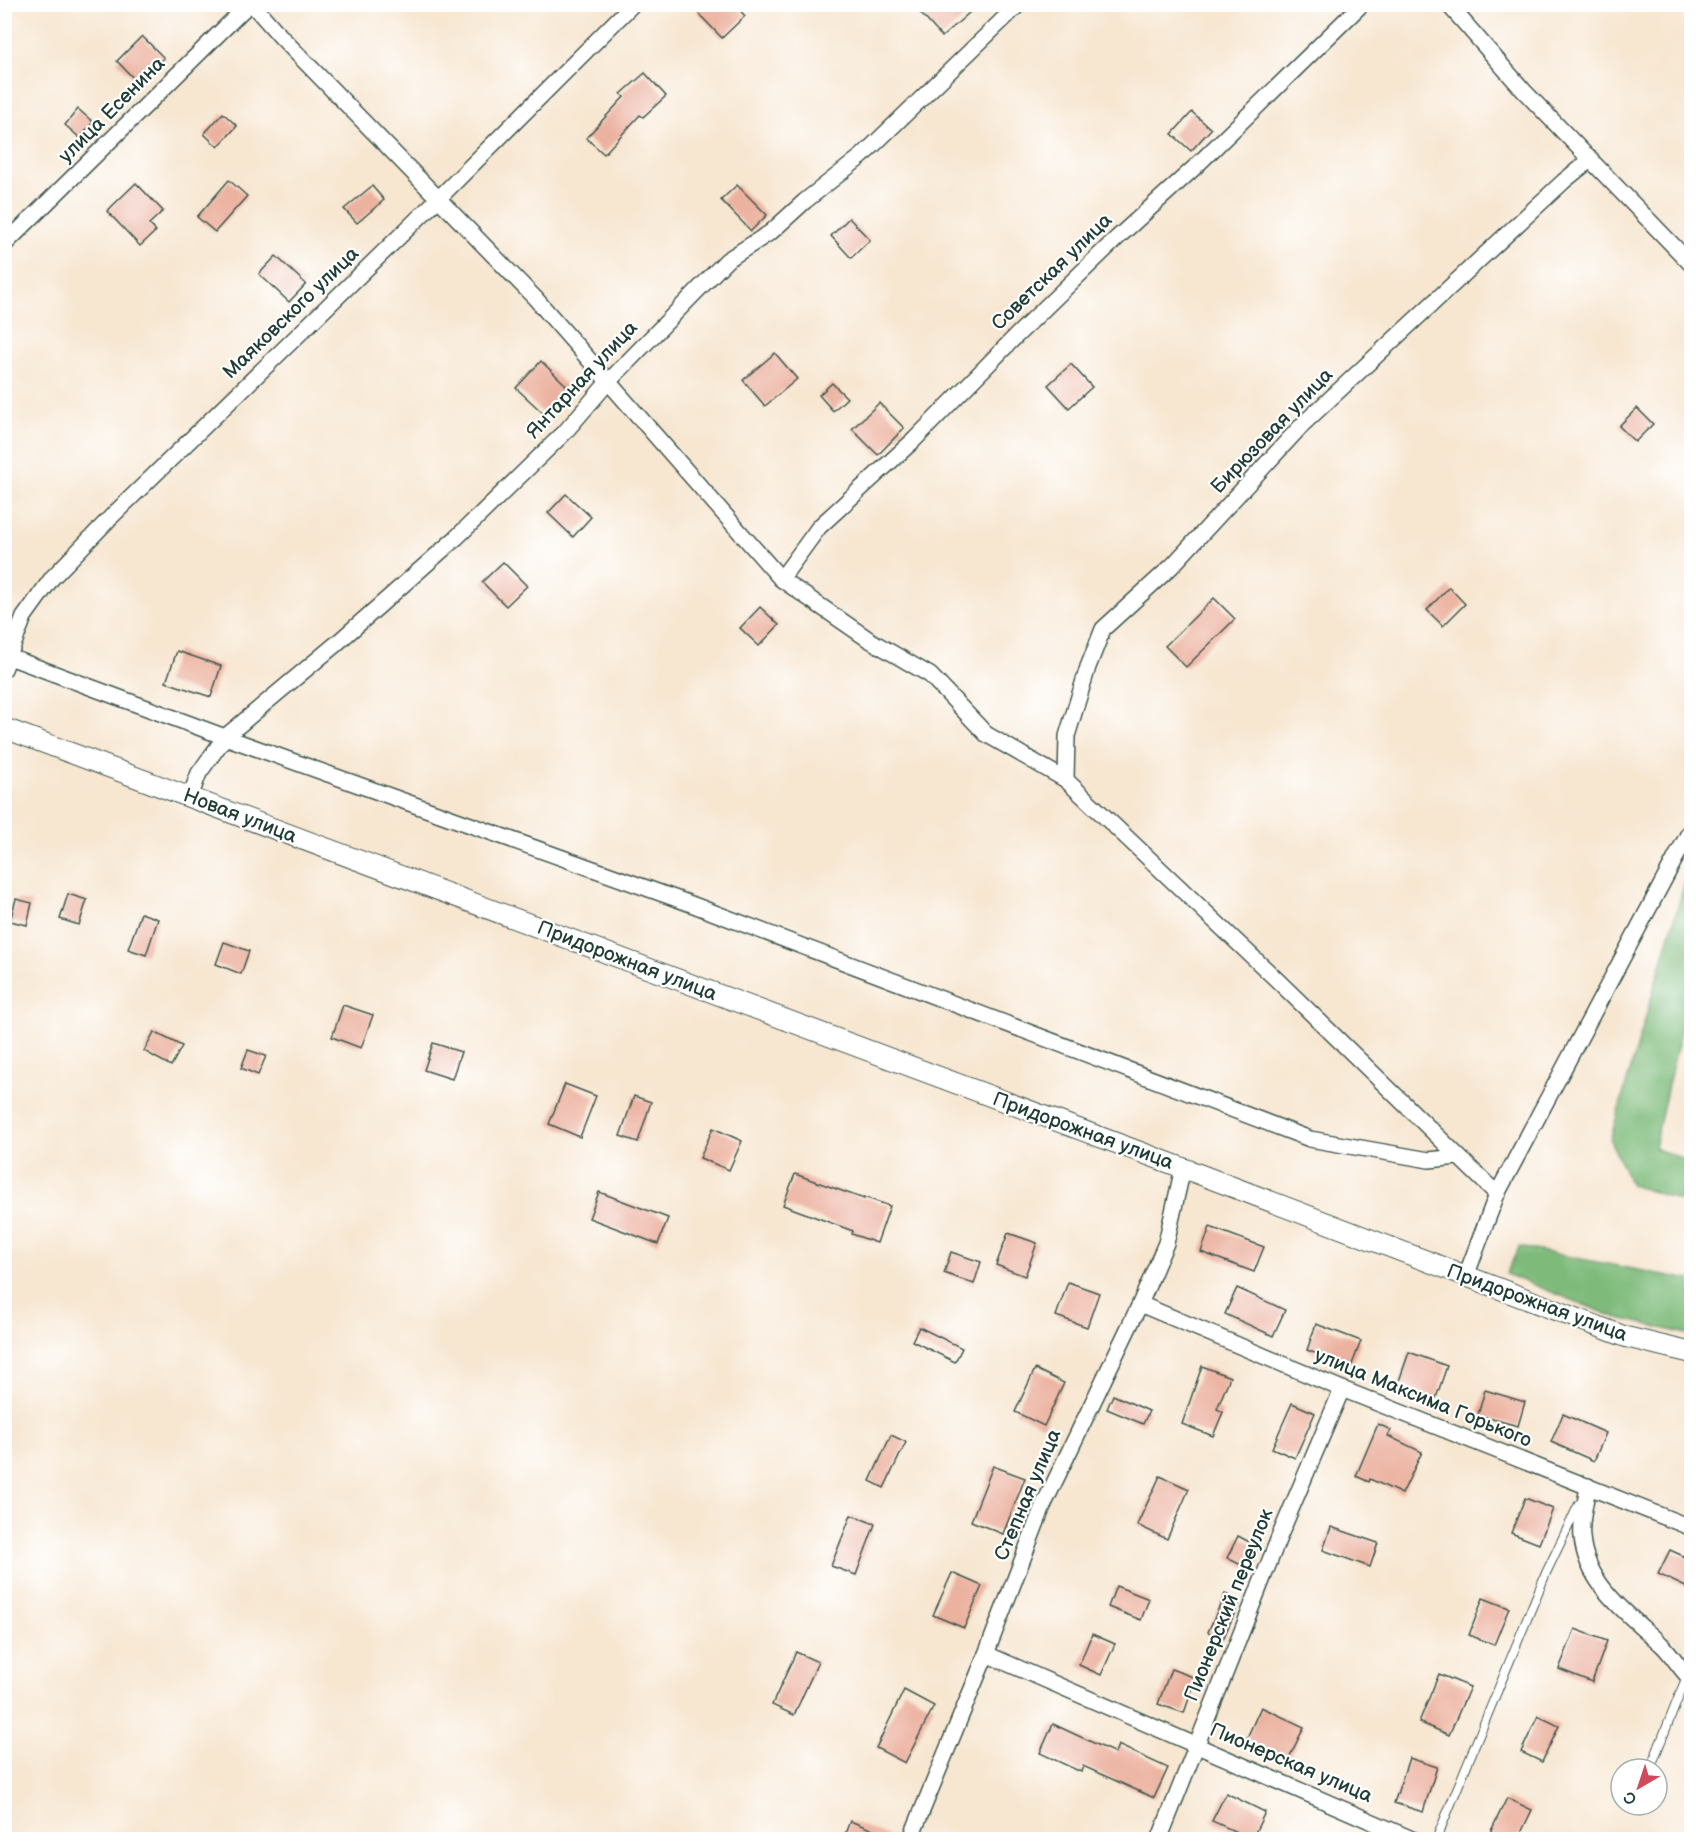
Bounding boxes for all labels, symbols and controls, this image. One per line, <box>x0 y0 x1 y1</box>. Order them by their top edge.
street label: улица Есенина <box>54 52 170 168</box>
street label: Советская улица <box>987 208 1117 336</box>
street label: Маяковского улица <box>218 242 364 384</box>
street label: Янтарная улица <box>521 316 643 444</box>
street label: Бирюзовая улица <box>1206 363 1338 499</box>
street label: Новая улица <box>180 783 300 849</box>
street label: Придорожная улица <box>534 916 720 1006</box>
street label: Придорожная улица <box>989 1087 1177 1175</box>
street label: Придорожная улица <box>1443 1259 1631 1347</box>
street label: улица Максима Горького <box>1311 1343 1535 1453</box>
street label: Степная улица <box>989 1425 1067 1564</box>
street label: Пионерский переулок <box>1179 1505 1279 1705</box>
street label: Пионерская улица <box>1206 1718 1376 1808</box>
north arrow <box>1609 1757 1669 1817</box>
text: С <box>1620 1787 1641 1808</box>

